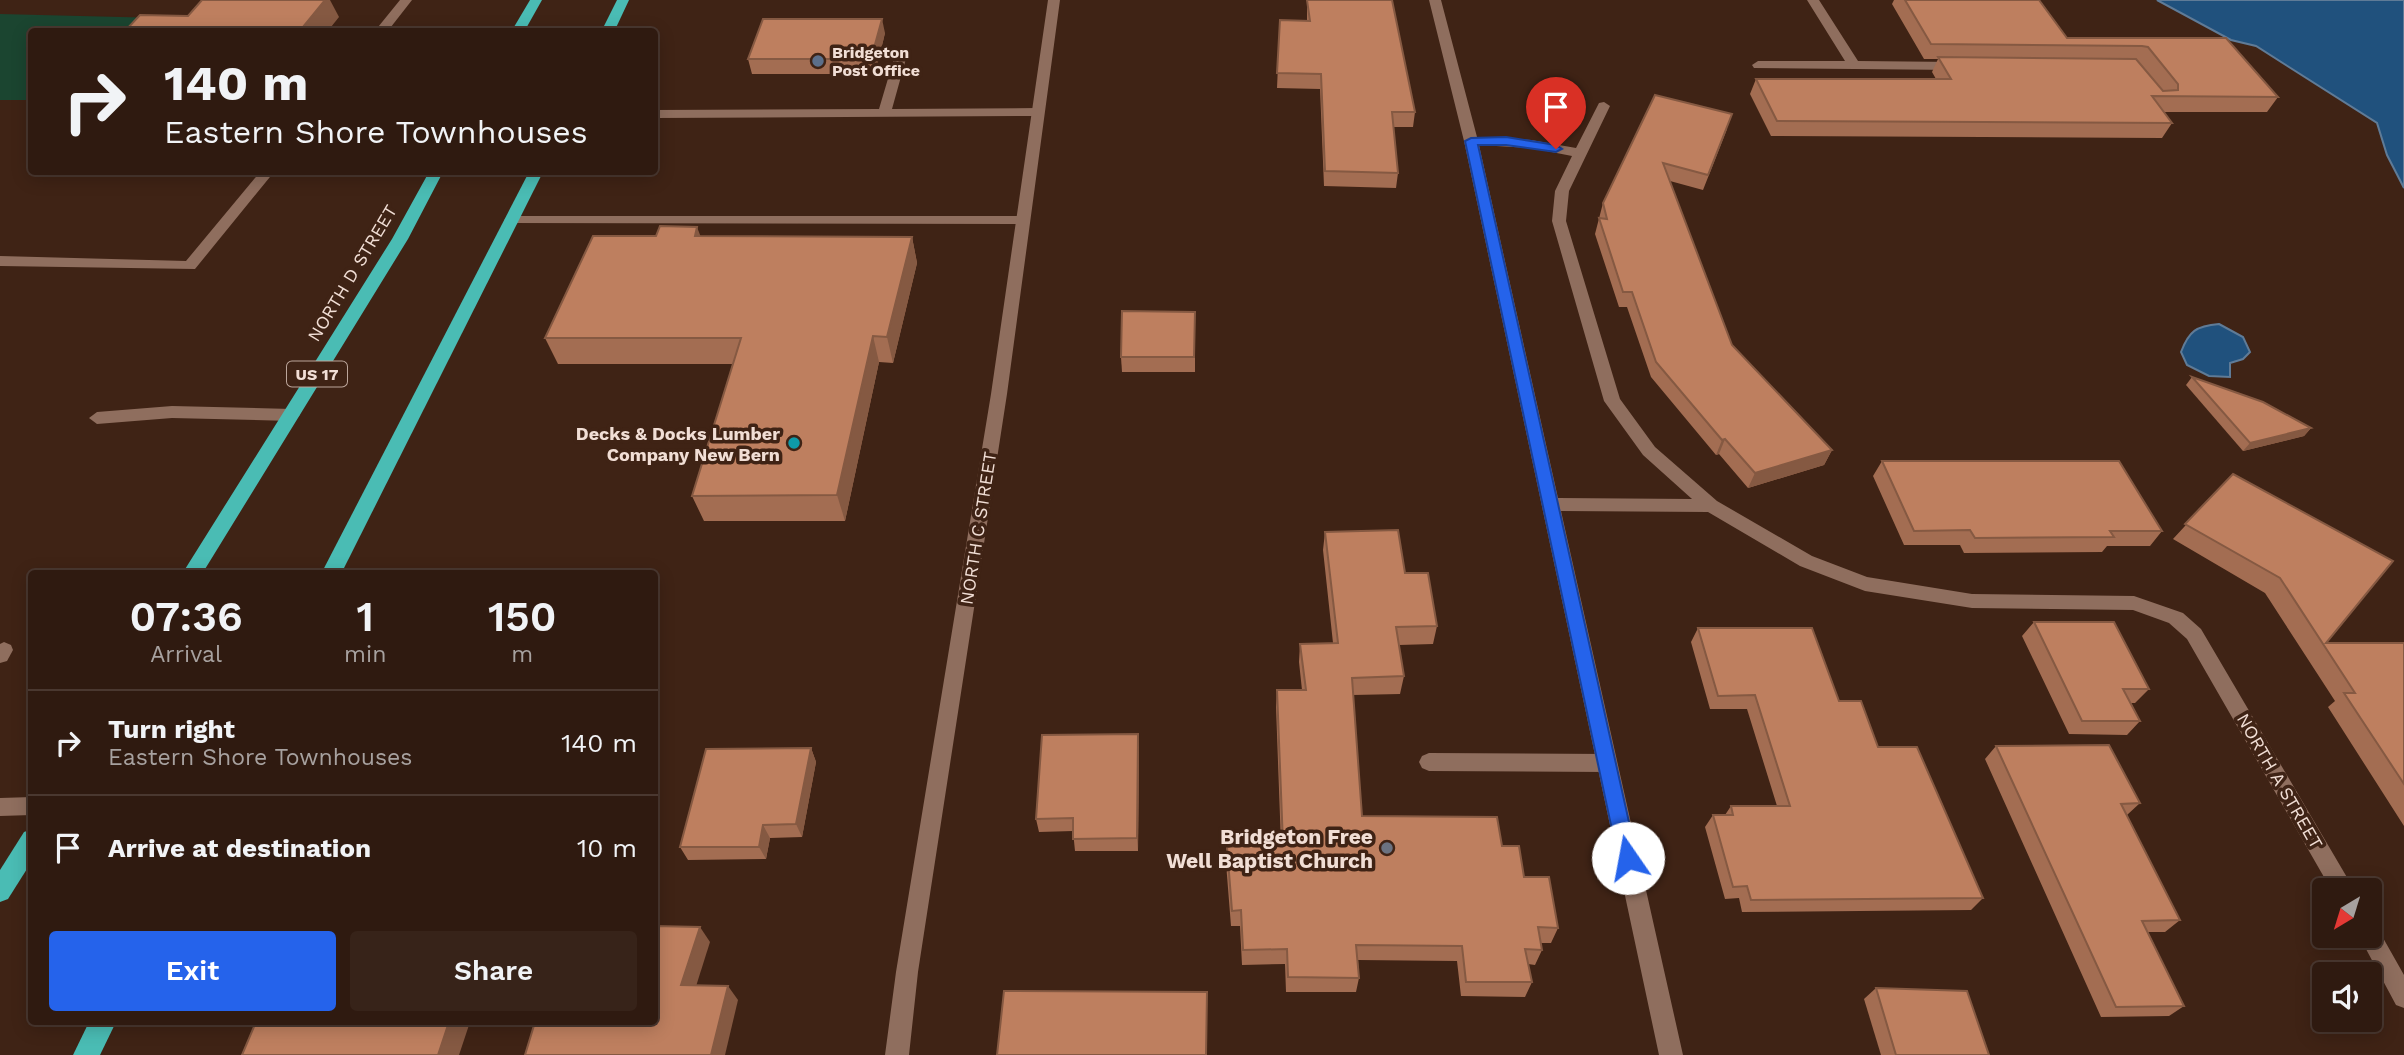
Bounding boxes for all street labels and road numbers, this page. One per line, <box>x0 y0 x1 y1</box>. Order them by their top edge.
street label: NORTH D STREET <box>303 201 401 345</box>
road number: US 17 <box>287 362 347 386</box>
street label: NORTH C STREET <box>956 450 1000 606</box>
street label: NORTH A STREET <box>2233 710 2327 853</box>

